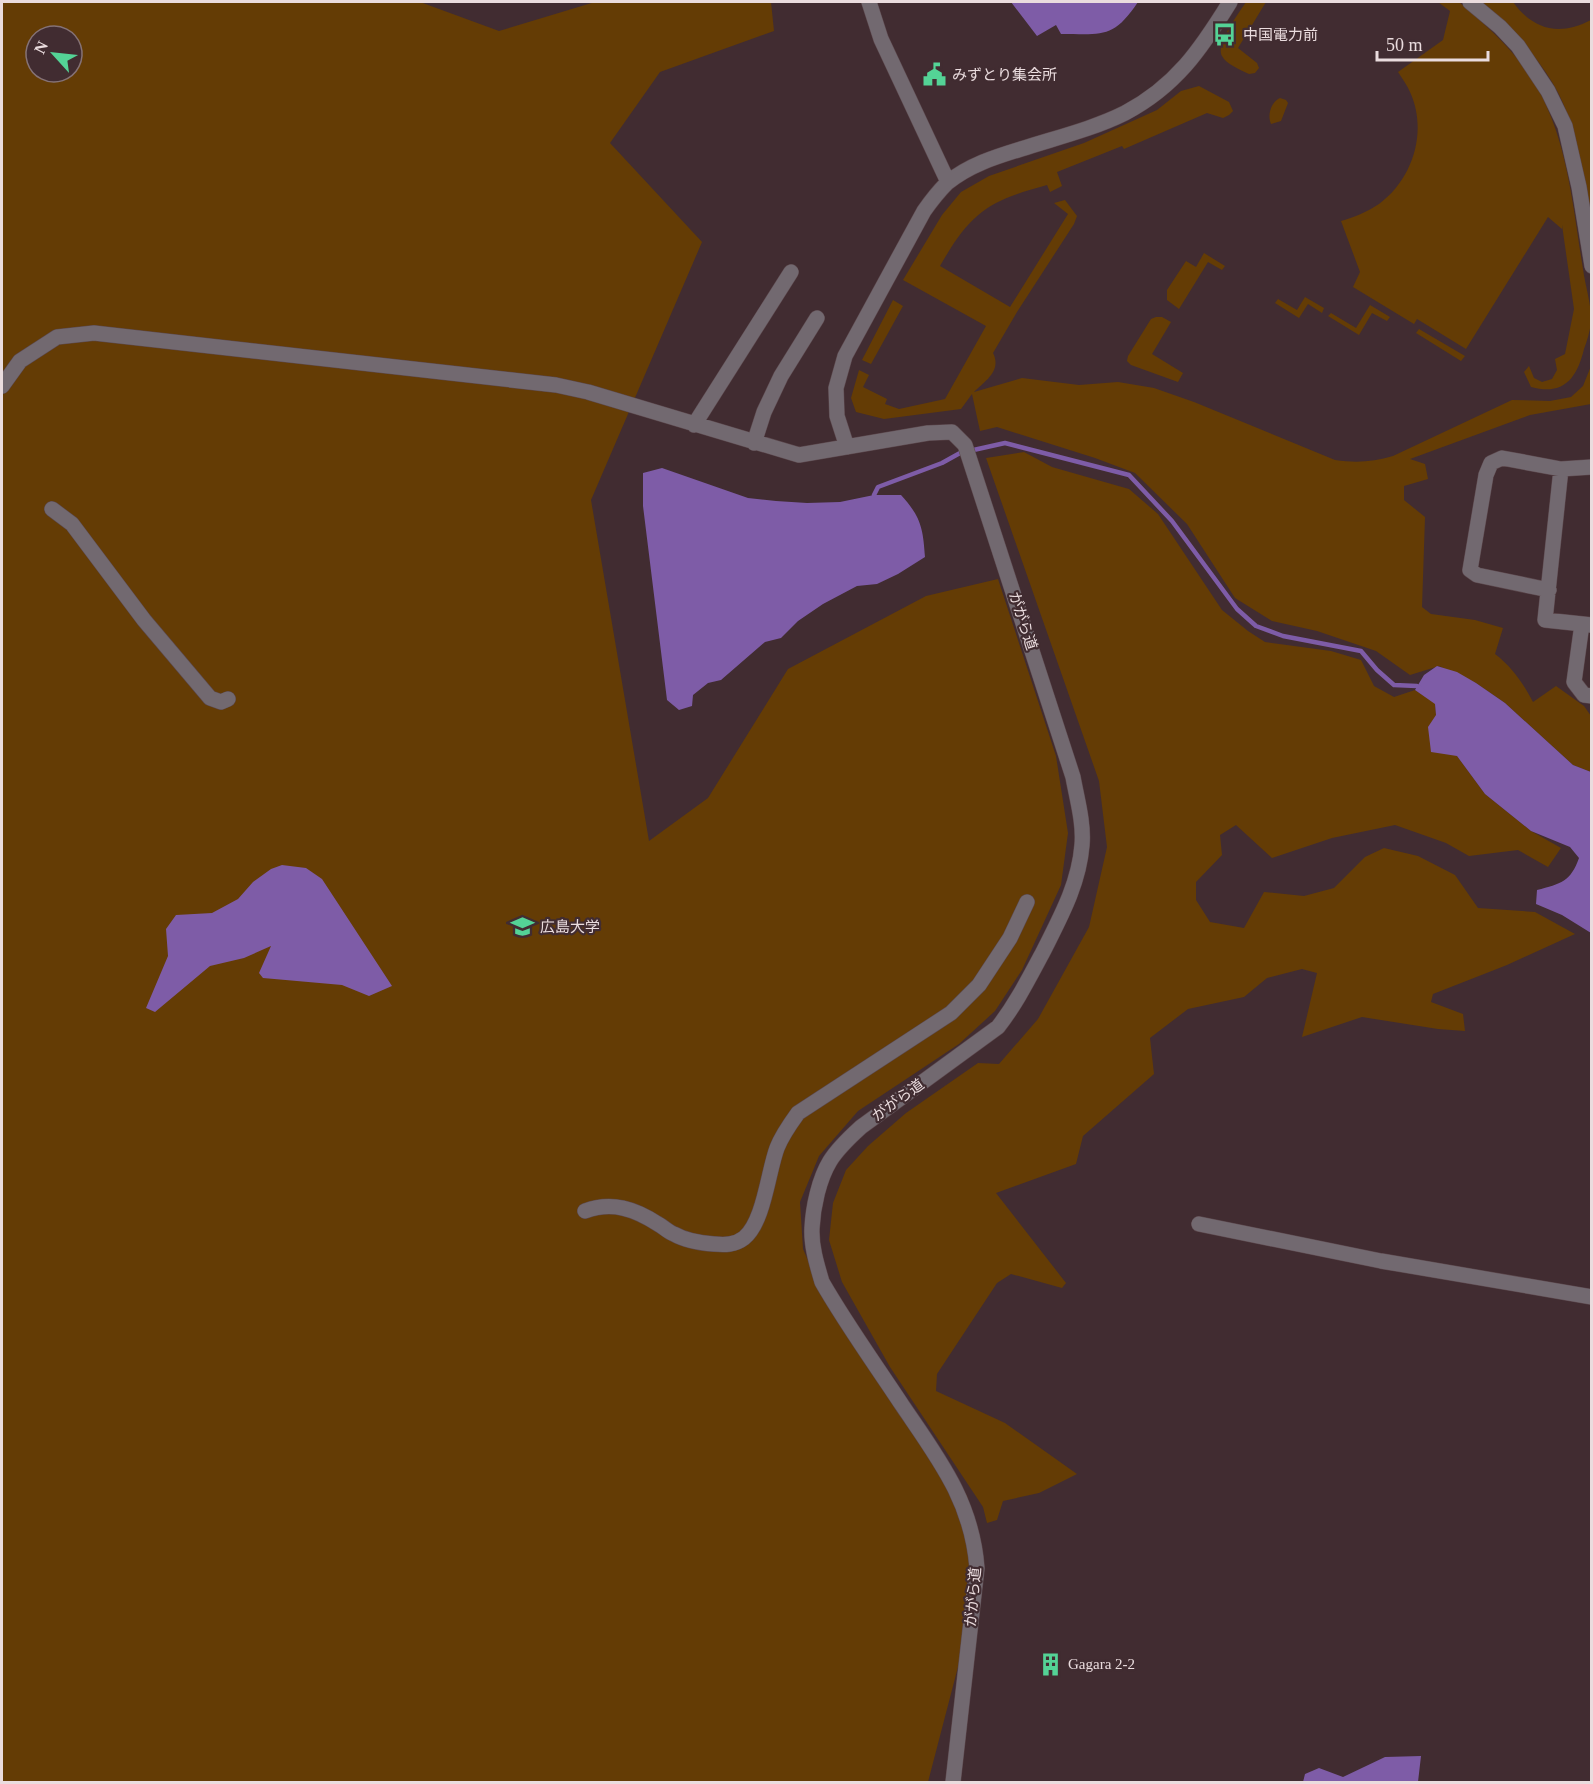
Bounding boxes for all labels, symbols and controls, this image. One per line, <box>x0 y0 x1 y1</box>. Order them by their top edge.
bus stop icon: 中国電力前 <box>1212 22 1238 48</box>
north arrow <box>24 24 84 84</box>
scale bar <box>1377 24 1488 62</box>
place label: 中国電力前 <box>1243 27 1318 43</box>
text: 50 m <box>1386 35 1423 55</box>
text: N <box>31 38 51 56</box>
public building icon: みずとり集会所 <box>921 62 947 88</box>
place label: みずとり集会所 <box>952 67 1057 83</box>
street label: ががら道 <box>1006 590 1040 652</box>
school or university icon: 広島大学 <box>509 914 535 940</box>
place label: 広島大学 <box>540 919 600 935</box>
street label: ががら道 <box>869 1076 927 1124</box>
street label: ががら道 <box>962 1566 984 1628</box>
building icon: Gagara 2-2 <box>1037 1651 1063 1677</box>
place label: Gagara 2-2 <box>1068 1656 1135 1672</box>

